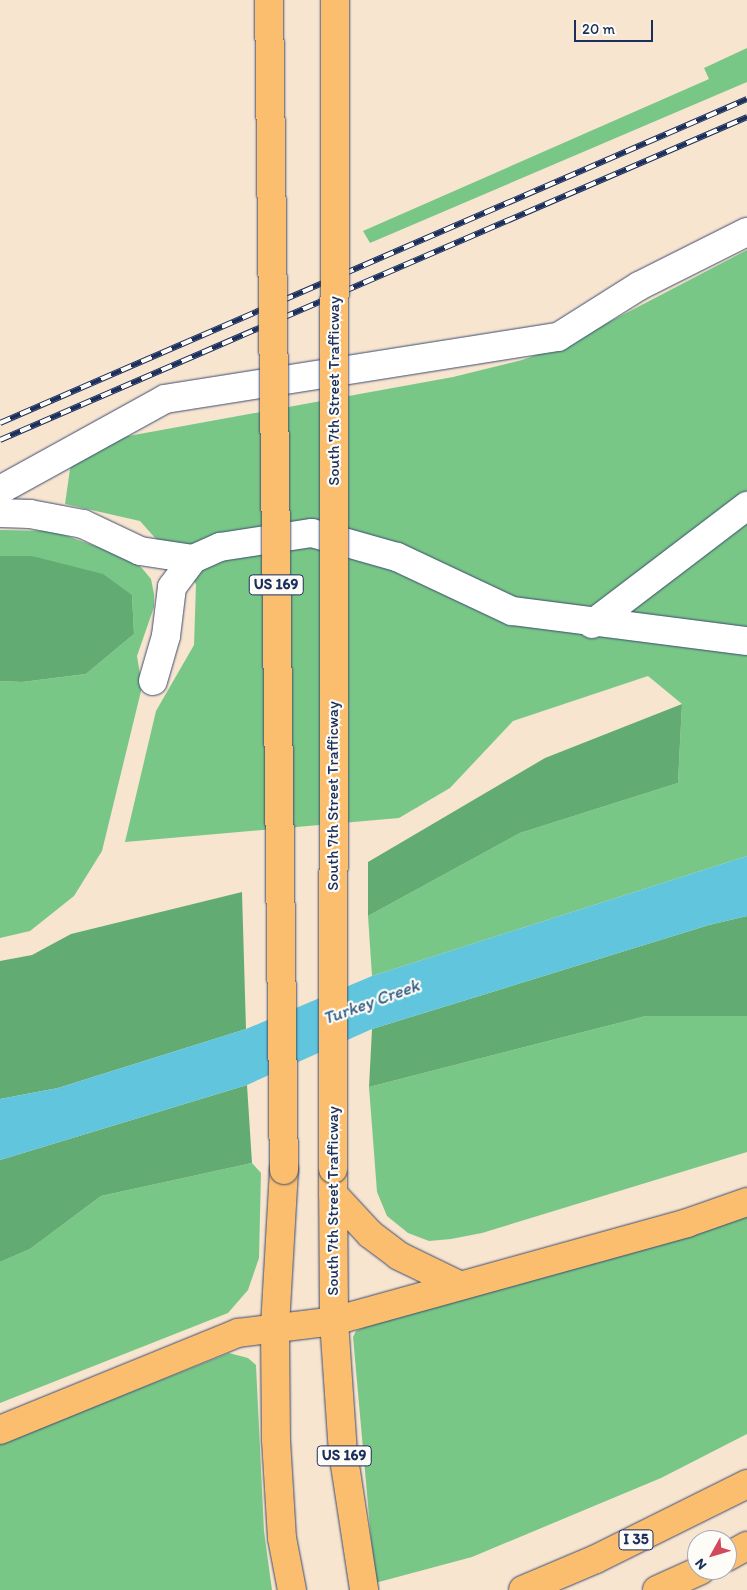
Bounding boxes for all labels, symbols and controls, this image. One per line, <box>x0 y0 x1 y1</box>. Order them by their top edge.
scale bar <box>577 10 656 42</box>
text: 20 m <box>582 20 615 38</box>
street label: South 7th Street Trafficway <box>324 297 344 485</box>
road number: US 169 <box>248 572 304 598</box>
street label: South 7th Street Trafficway <box>323 702 343 890</box>
water label: Turkey Creek <box>320 975 422 1029</box>
street label: South 7th Street Trafficway <box>323 1107 343 1295</box>
road number: US 169 <box>316 1444 372 1468</box>
road number: I 35 <box>617 1528 655 1552</box>
north arrow <box>687 1530 737 1580</box>
text: N <box>691 1555 710 1573</box>

